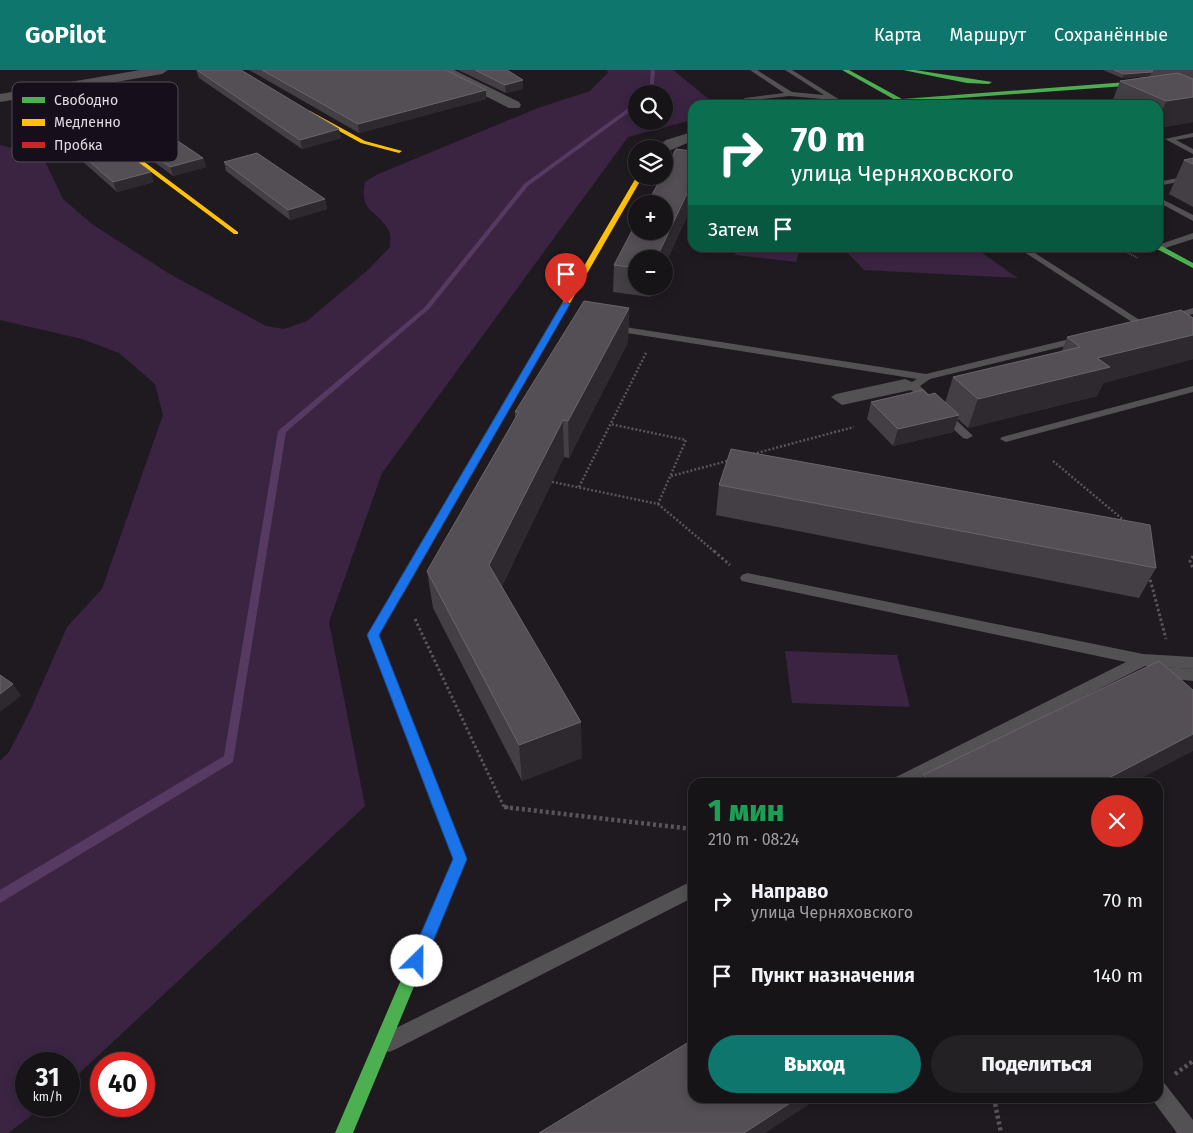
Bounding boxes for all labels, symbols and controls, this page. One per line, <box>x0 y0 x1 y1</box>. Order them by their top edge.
text: GoPilot <box>25 21 106 49</box>
text: Карта <box>874 24 922 46</box>
text: Маршрут <box>950 24 1026 46</box>
text: Сохранённые <box>1054 24 1168 46</box>
legend <box>12 82 178 162</box>
map controls <box>628 85 673 295</box>
button: search <box>628 85 673 130</box>
text: Свободно <box>54 92 118 109</box>
text: Медленно <box>54 114 121 131</box>
text: 70 m <box>791 118 865 160</box>
icon: right <box>708 120 773 185</box>
text: Пробка <box>54 137 103 154</box>
button: layers <box>628 140 673 185</box>
text: улица Черняховского <box>791 160 1014 187</box>
button: + <box>628 195 673 240</box>
icon: arrive <box>769 215 797 243</box>
text: Затем <box>708 218 759 241</box>
button: − <box>628 250 673 295</box>
pin <box>545 253 587 304</box>
icon: arrive <box>552 260 580 288</box>
text: 1 мин <box>708 793 784 829</box>
button: close <box>1091 795 1143 847</box>
text: 210 m · 08:24 <box>708 830 799 849</box>
text: Направо <box>751 880 828 903</box>
icon: right <box>708 887 736 915</box>
text: 70 m <box>1103 889 1143 912</box>
text: улица Черняховского <box>751 903 913 922</box>
position arrow <box>390 934 442 986</box>
icon: arrive <box>708 962 736 990</box>
text: Пункт назначения <box>751 964 915 987</box>
text: 140 m <box>1093 964 1143 987</box>
button: Выход <box>708 1035 921 1093</box>
button: Поделиться <box>931 1035 1143 1093</box>
speed limit sign: 40 <box>90 1052 155 1117</box>
text: 31 <box>35 1063 60 1093</box>
text: km/h <box>33 1090 62 1104</box>

